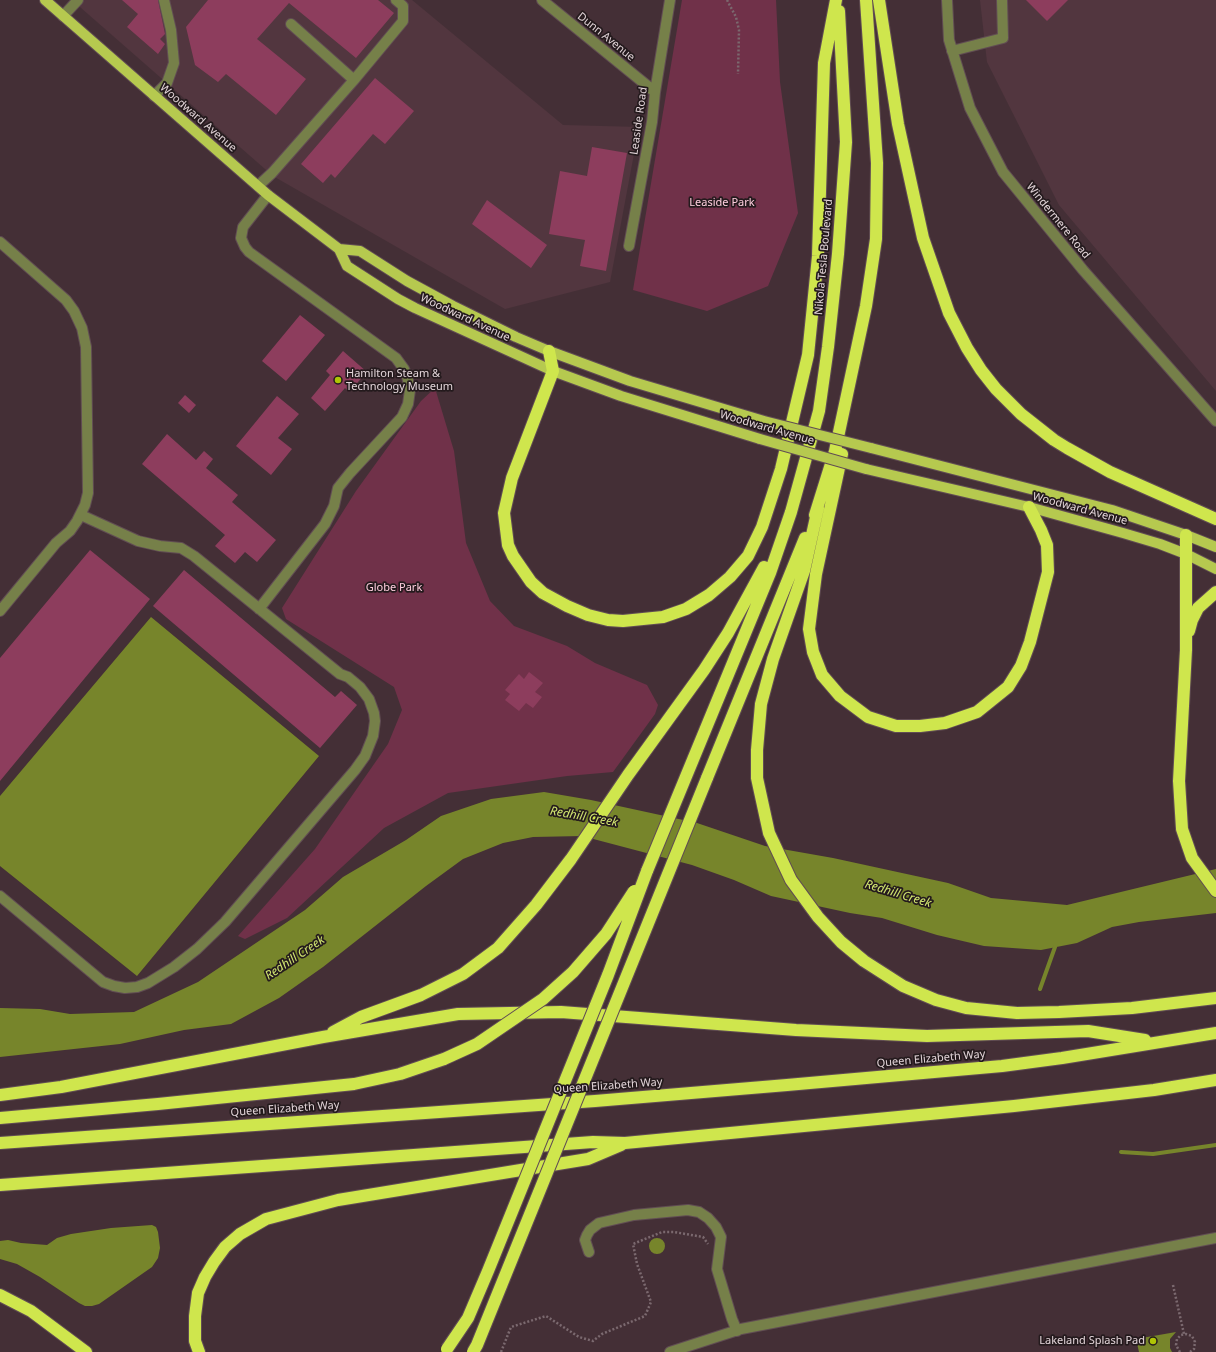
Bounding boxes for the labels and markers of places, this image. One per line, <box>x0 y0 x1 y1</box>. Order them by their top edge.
place label: Hamilton Steam & Technology Museum <box>346 367 453 393</box>
marker: Hamilton Steam & Technology Museum <box>333 375 343 385</box>
place label: Lakeland Splash Pad <box>1039 1334 1145 1348</box>
marker: Lakeland Splash Pad <box>1148 1336 1158 1346</box>

